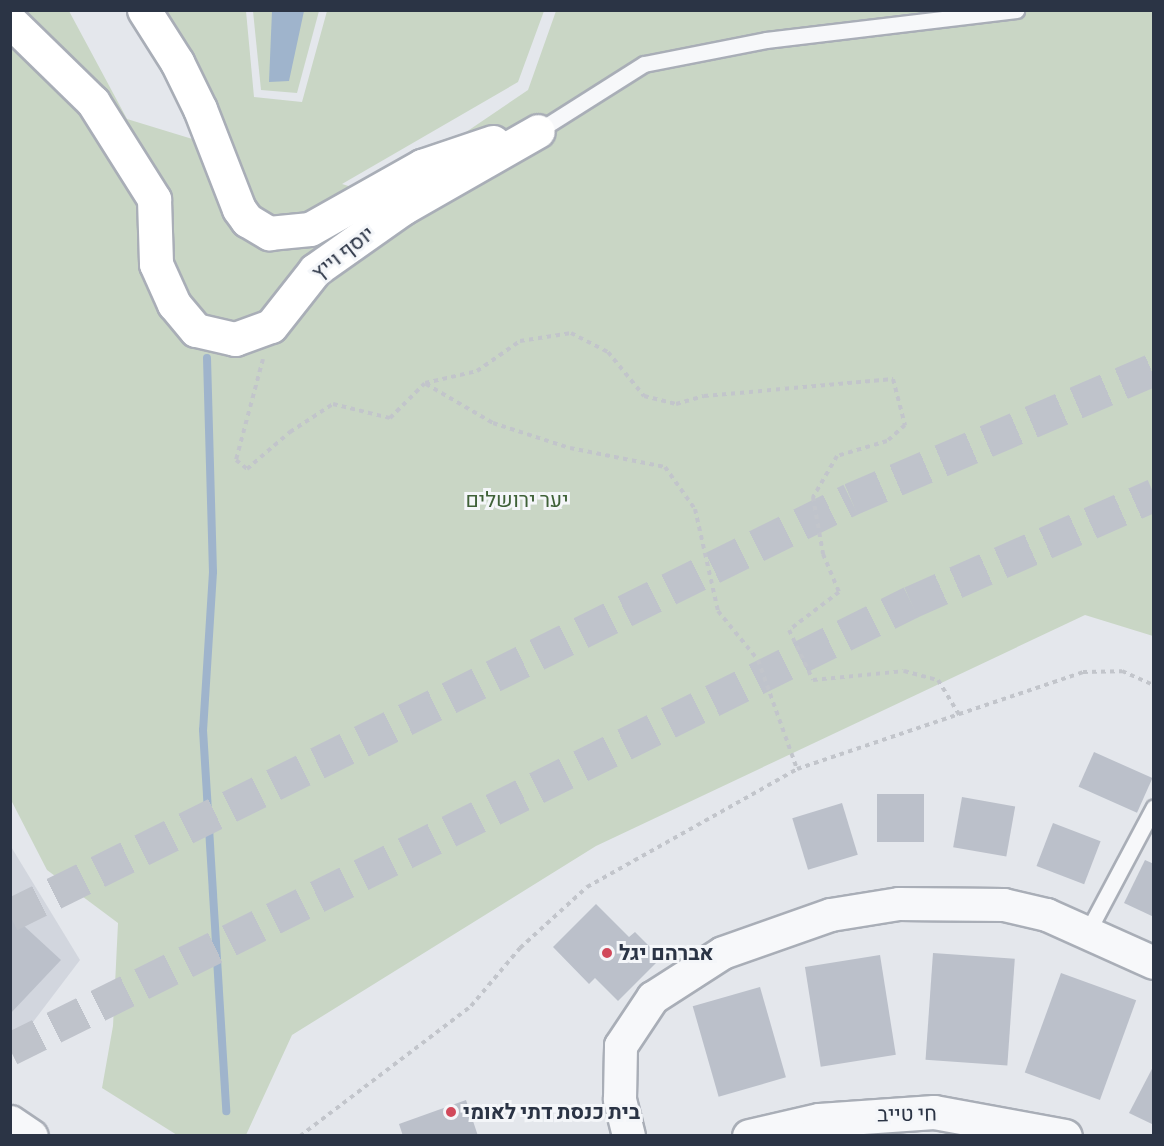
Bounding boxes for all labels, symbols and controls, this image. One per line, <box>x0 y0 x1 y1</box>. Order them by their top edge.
street label: יוסף וייץ <box>307 221 379 285</box>
park label: יער ירושלים <box>466 487 568 513</box>
place label: אברהם יגל <box>619 940 714 966</box>
marker: אברהם יגל <box>600 946 614 960</box>
place label: בית כנסת דתי לאומי <box>463 1099 640 1125</box>
street label: חי טייב <box>877 1101 937 1127</box>
marker: בית כנסת דתי לאומי <box>444 1105 458 1119</box>

